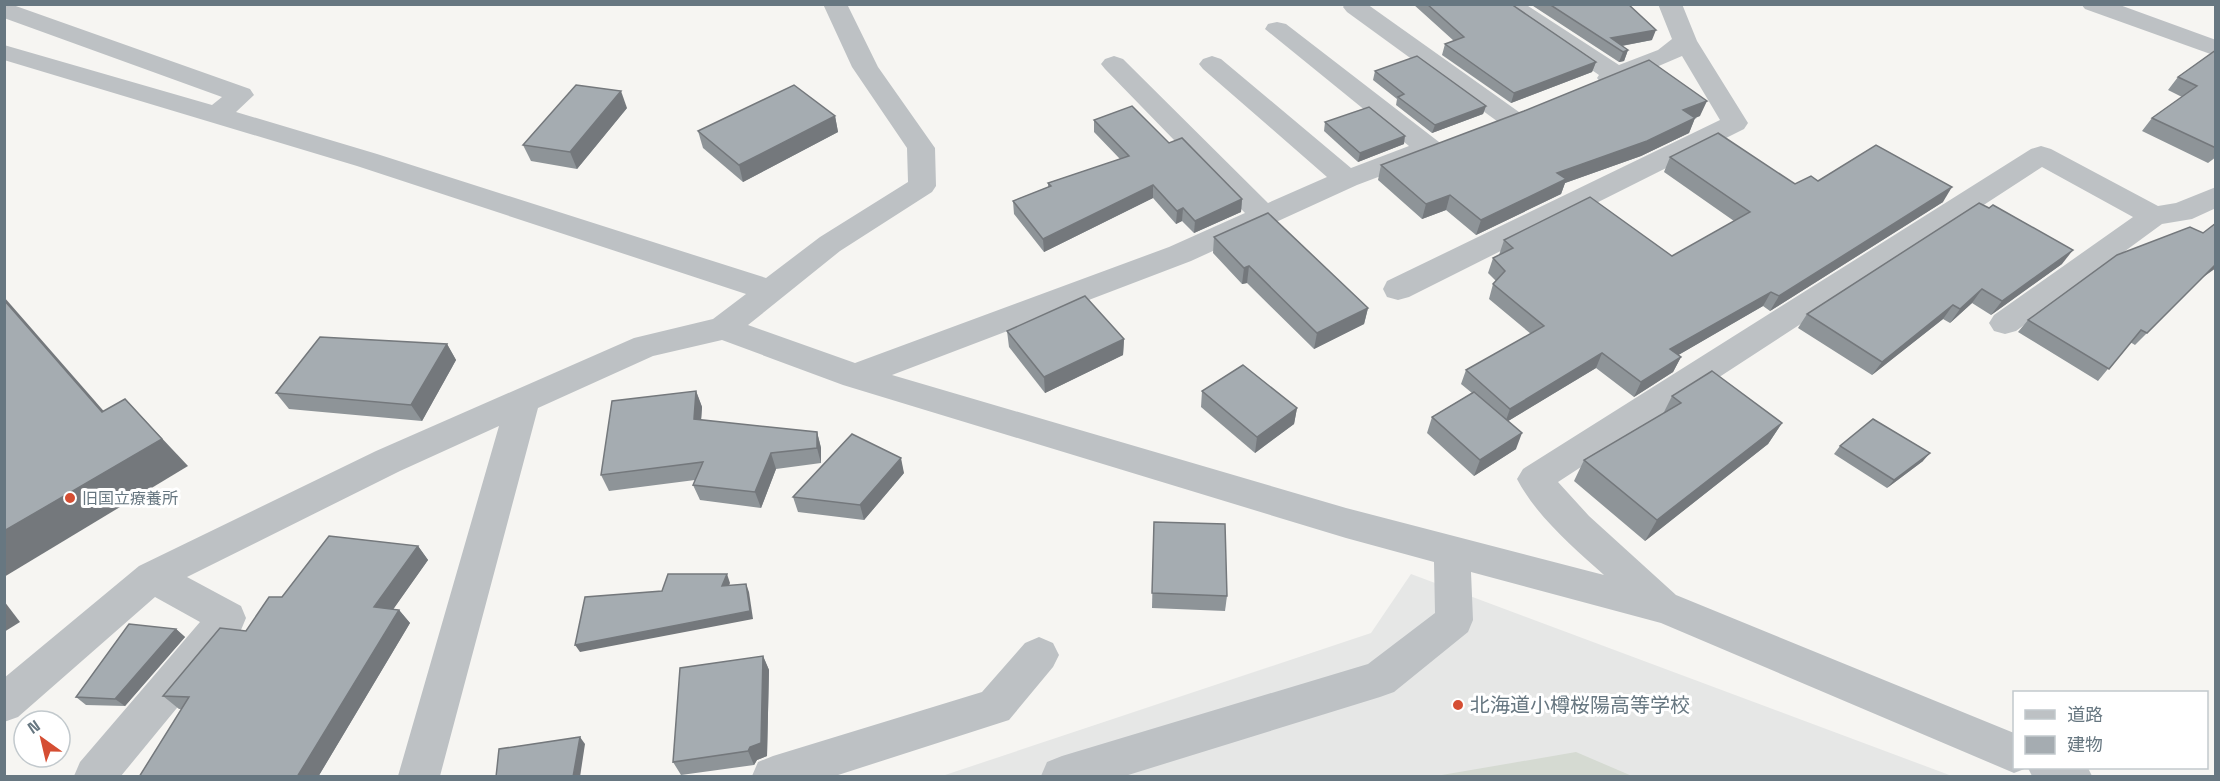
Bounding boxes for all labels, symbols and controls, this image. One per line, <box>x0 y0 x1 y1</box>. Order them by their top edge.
place label: 旧国立療養所 <box>82 488 178 509</box>
marker: 旧国立療養所 <box>63 491 77 505</box>
legend <box>2013 691 2208 769</box>
place label: 北海道小樽桜陽高等学校 <box>1470 692 1690 718</box>
marker: 北海道小樽桜陽高等学校 <box>1451 698 1465 712</box>
text: 道路 <box>2067 703 2103 726</box>
north arrow <box>12 709 72 769</box>
text: N <box>24 715 44 739</box>
text: 建物 <box>2067 733 2103 756</box>

